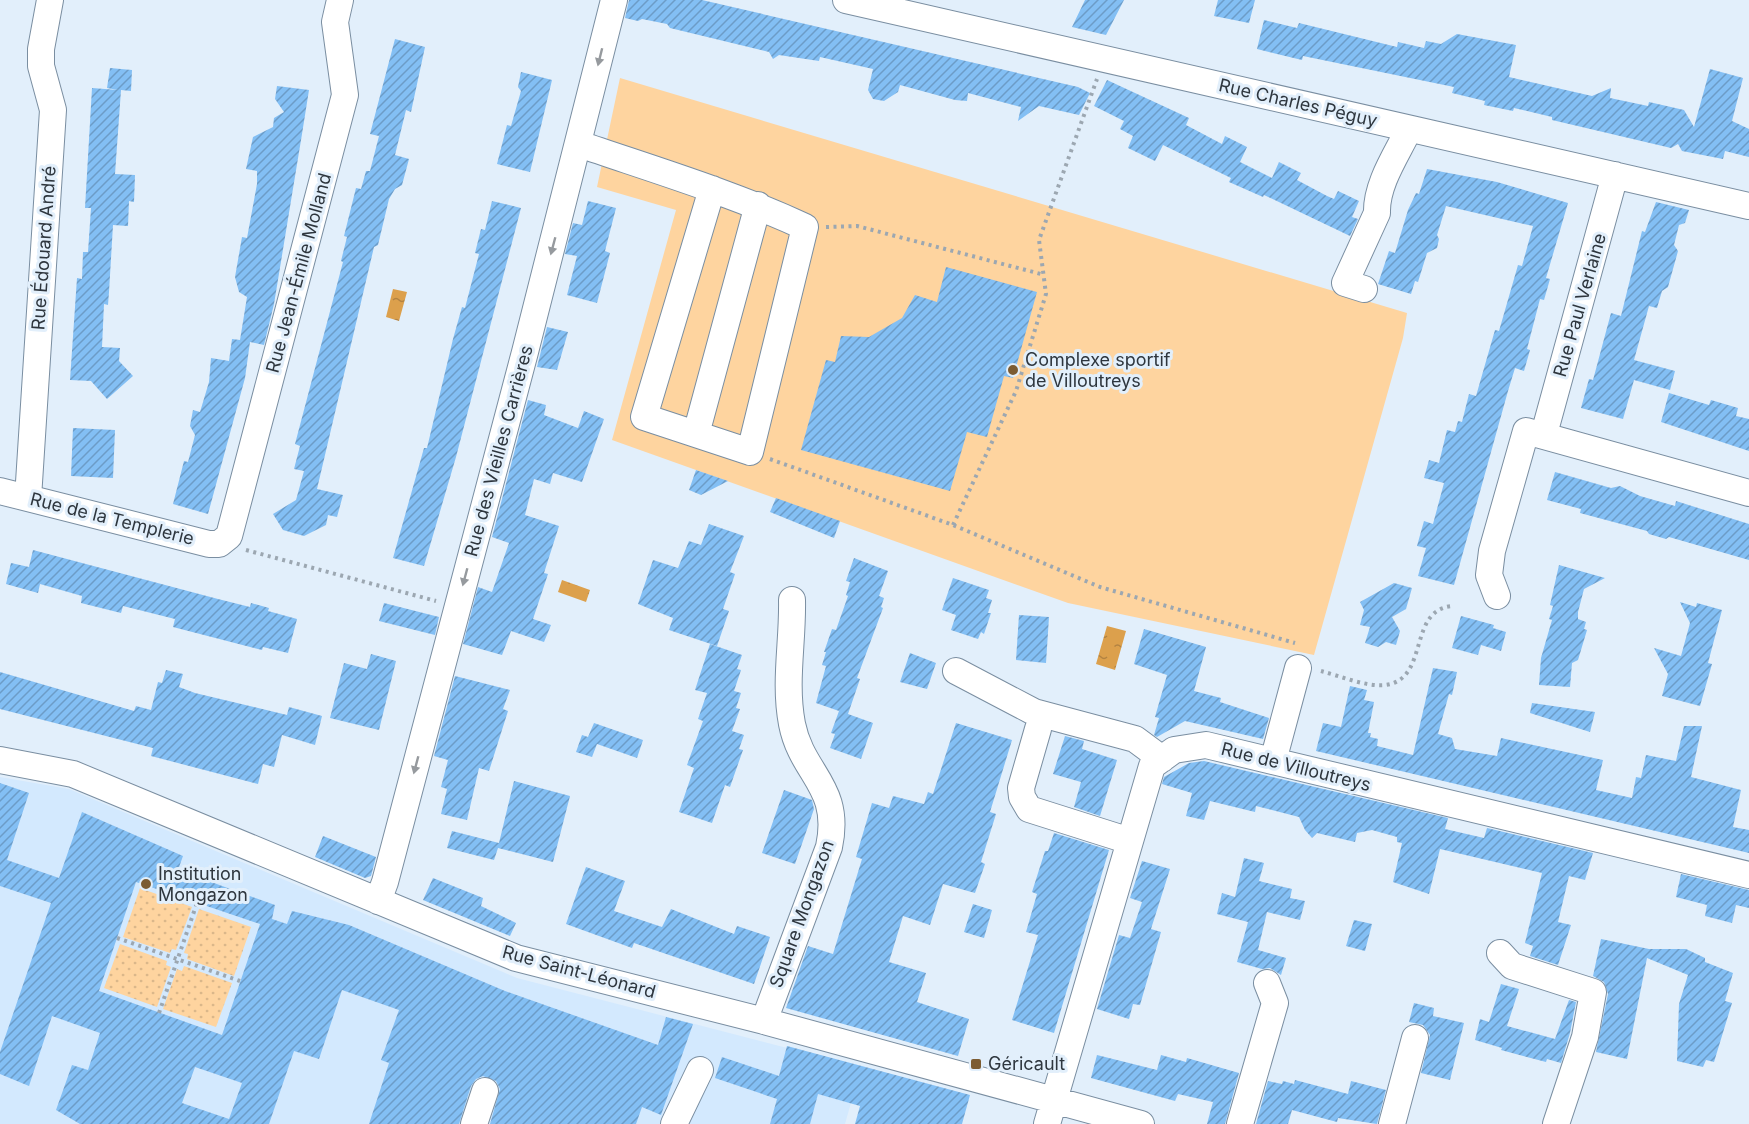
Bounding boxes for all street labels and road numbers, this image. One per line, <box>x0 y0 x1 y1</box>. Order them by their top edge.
street label: Rue Charles Péguy <box>1217 74 1379 131</box>
street label: Rue Édouard André <box>26 165 60 331</box>
street label: Rue Jean-Émile Molland <box>261 170 335 375</box>
street label: Rue Paul Verlaine <box>1549 231 1610 379</box>
street label: Rue des Vieilles Carrières <box>460 343 537 559</box>
street label: Rue de la Templerie <box>28 488 196 549</box>
street label: Rue de Villoutreys <box>1219 738 1373 795</box>
street label: Square Mongazon <box>765 837 838 990</box>
street label: Rue Saint-Léonard <box>500 941 658 1002</box>

